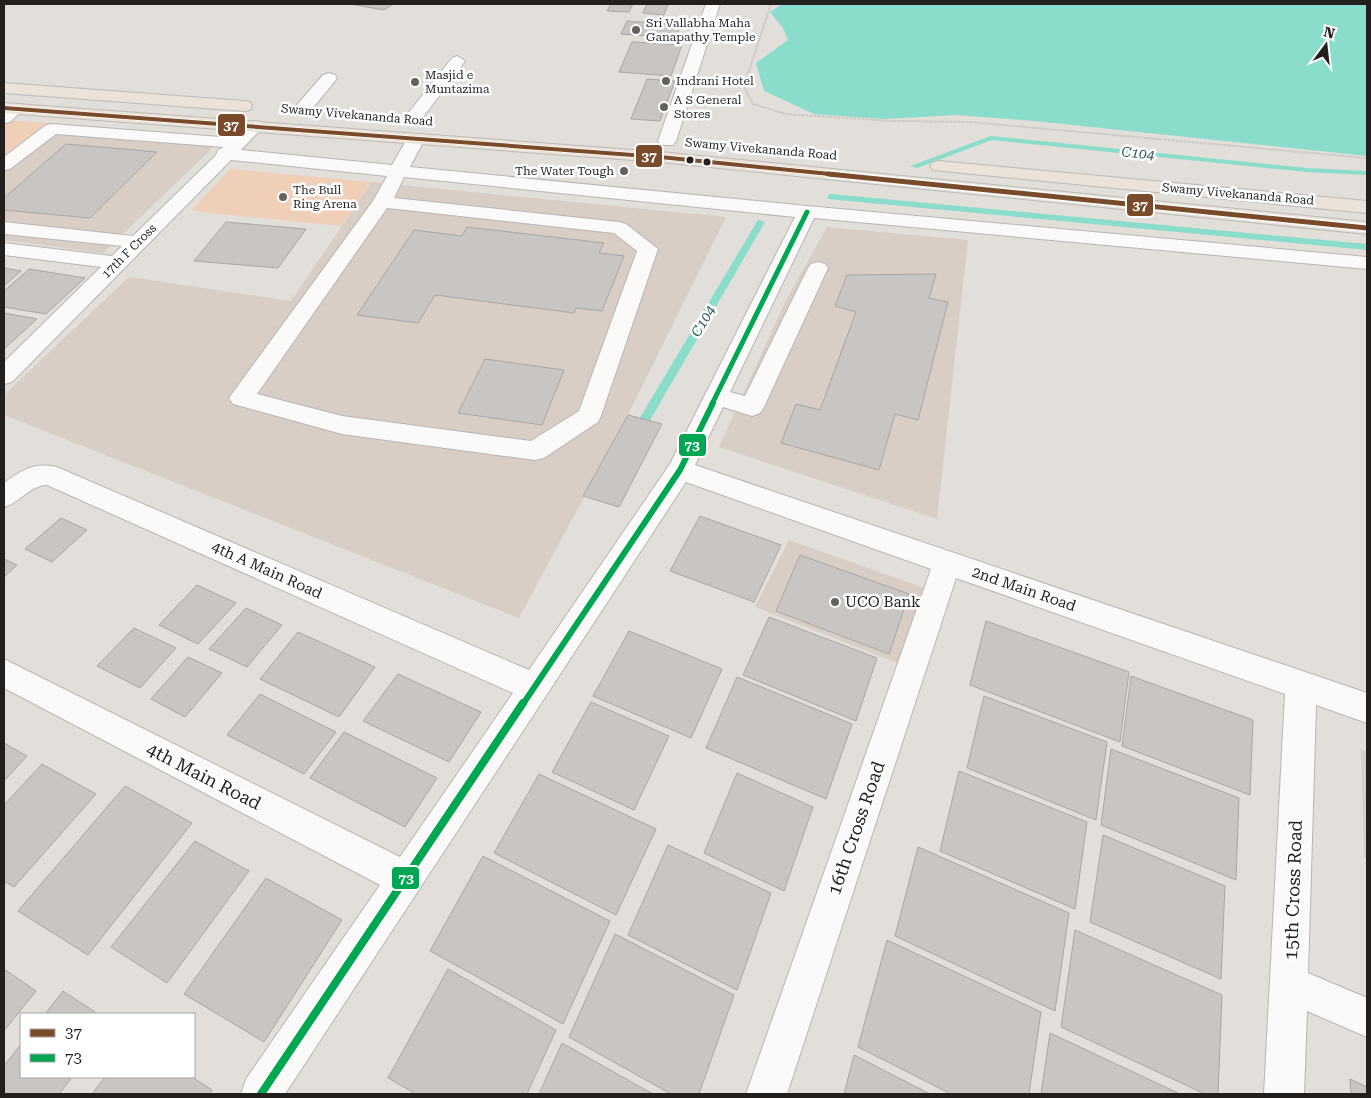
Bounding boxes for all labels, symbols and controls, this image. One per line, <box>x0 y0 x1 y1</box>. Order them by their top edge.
place label: Sri Vallabha Maha Ganapathy Temple <box>646 16 756 44</box>
north arrow <box>1301 20 1351 70</box>
text: N <box>1322 23 1337 42</box>
marker: Sri Vallabha Maha Ganapathy Temple <box>630 24 642 36</box>
place label: Masjid e Muntazima <box>425 68 490 96</box>
place label: Indrani Hotel <box>676 74 754 88</box>
marker: Indrani Hotel <box>660 75 672 87</box>
marker: Masjid e Muntazima <box>409 76 421 88</box>
place label: A S General Stores <box>674 93 742 121</box>
street label: Swamy Vivekananda Road <box>280 101 434 129</box>
marker: A S General Stores <box>658 101 670 113</box>
line badge: 37 <box>217 113 246 137</box>
text: 37 <box>223 117 239 133</box>
street label: Swamy Vivekananda Road <box>684 135 838 163</box>
water label: C104 <box>1121 143 1156 163</box>
line badge: 37 <box>635 144 663 168</box>
text: 37 <box>641 148 657 164</box>
unlabelled marker <box>685 155 695 165</box>
unlabelled marker <box>702 157 712 167</box>
place label: The Water Tough <box>515 164 614 178</box>
marker: The Water Tough <box>618 165 630 177</box>
street label: Swamy Vivekananda Road <box>1161 180 1315 208</box>
place label: The Bull Ring Arena <box>293 183 357 211</box>
marker: The Bull Ring Arena <box>277 191 289 203</box>
line badge: 37 <box>1126 193 1154 217</box>
text: 37 <box>1132 197 1148 213</box>
street label: 17th F Cross <box>99 221 159 281</box>
water label: C104 <box>688 302 719 339</box>
line badge: 73 <box>678 433 707 457</box>
text: 73 <box>684 437 700 453</box>
street label: 4th A Main Road <box>209 538 325 603</box>
street label: 2nd Main Road <box>970 563 1079 615</box>
place label: UCO Bank <box>845 593 921 611</box>
marker: UCO Bank <box>829 596 841 608</box>
street label: 4th Main Road <box>143 738 265 814</box>
street label: 16th Cross Road <box>823 758 889 898</box>
street label: 15th Cross Road <box>1280 819 1306 960</box>
line badge: 73 <box>391 866 420 890</box>
text: 73 <box>398 870 414 886</box>
legend <box>20 1013 195 1078</box>
text: 37 <box>65 1024 82 1042</box>
text: 73 <box>65 1049 82 1067</box>

